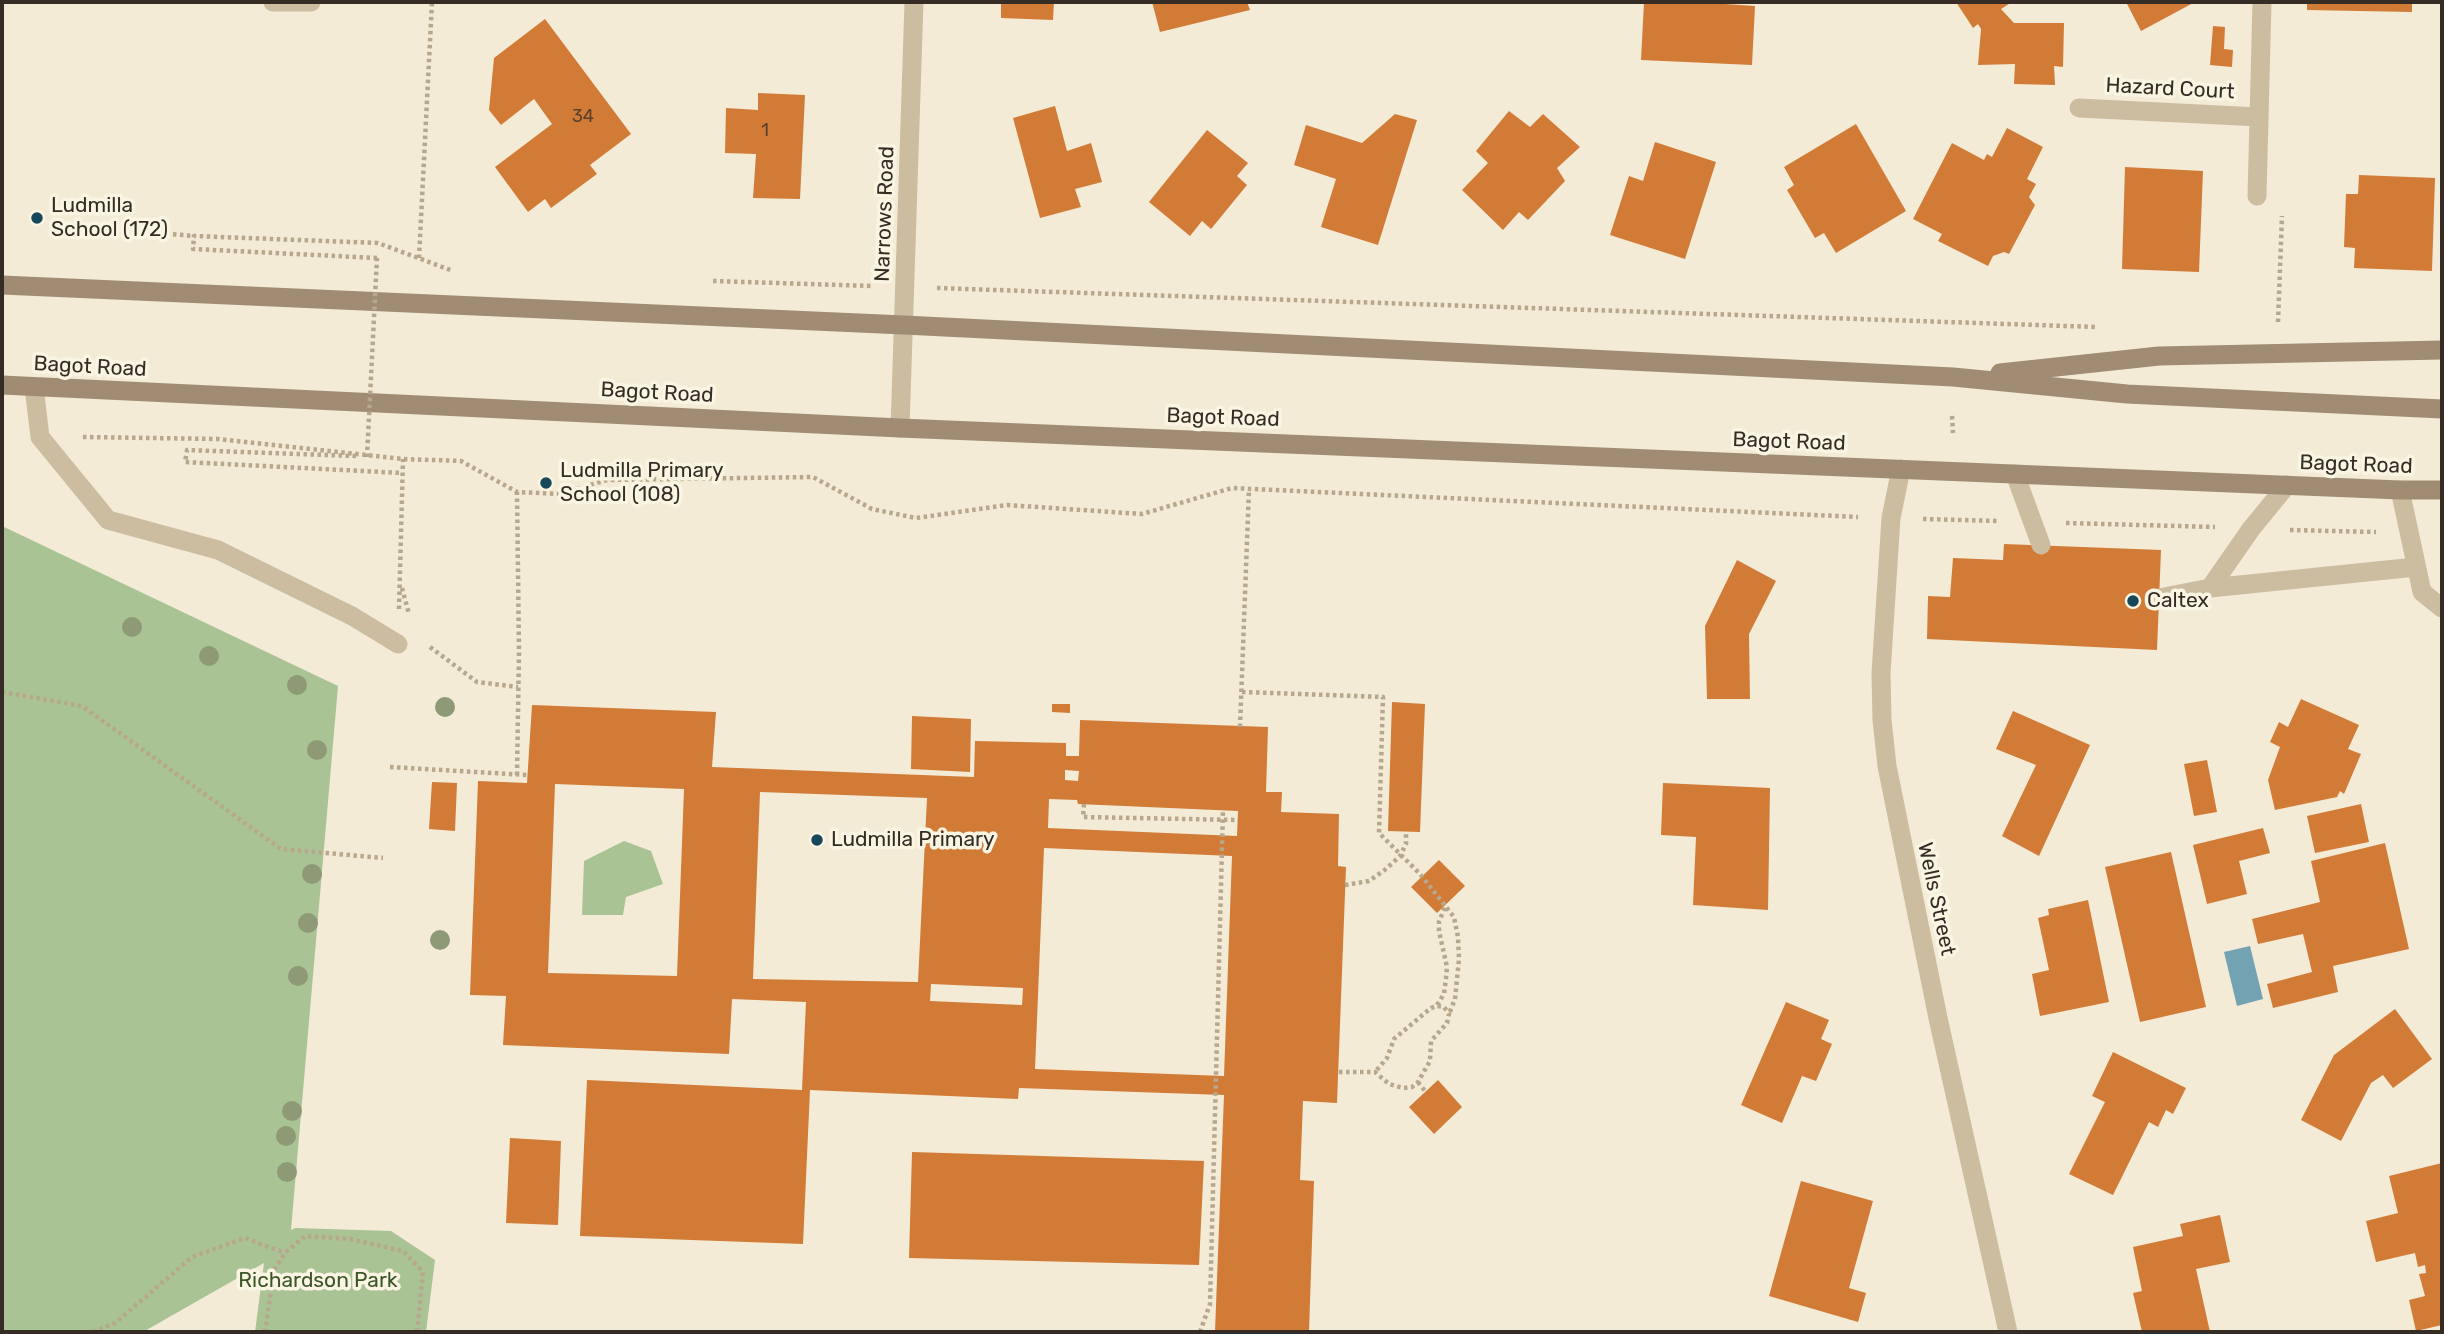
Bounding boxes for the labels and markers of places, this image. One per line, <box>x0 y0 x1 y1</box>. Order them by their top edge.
place label: Ludmilla School (172) <box>51 193 168 243</box>
marker: Ludmilla School (172) <box>29 210 45 226</box>
place label: Ludmilla Primary School (108) <box>560 458 724 508</box>
marker: Ludmilla Primary School (108) <box>538 475 554 491</box>
place label: Caltex <box>2147 588 2209 614</box>
marker: Caltex <box>2125 593 2141 609</box>
place label: Ludmilla Primary <box>831 827 995 853</box>
marker: Ludmilla Primary <box>809 832 825 848</box>

